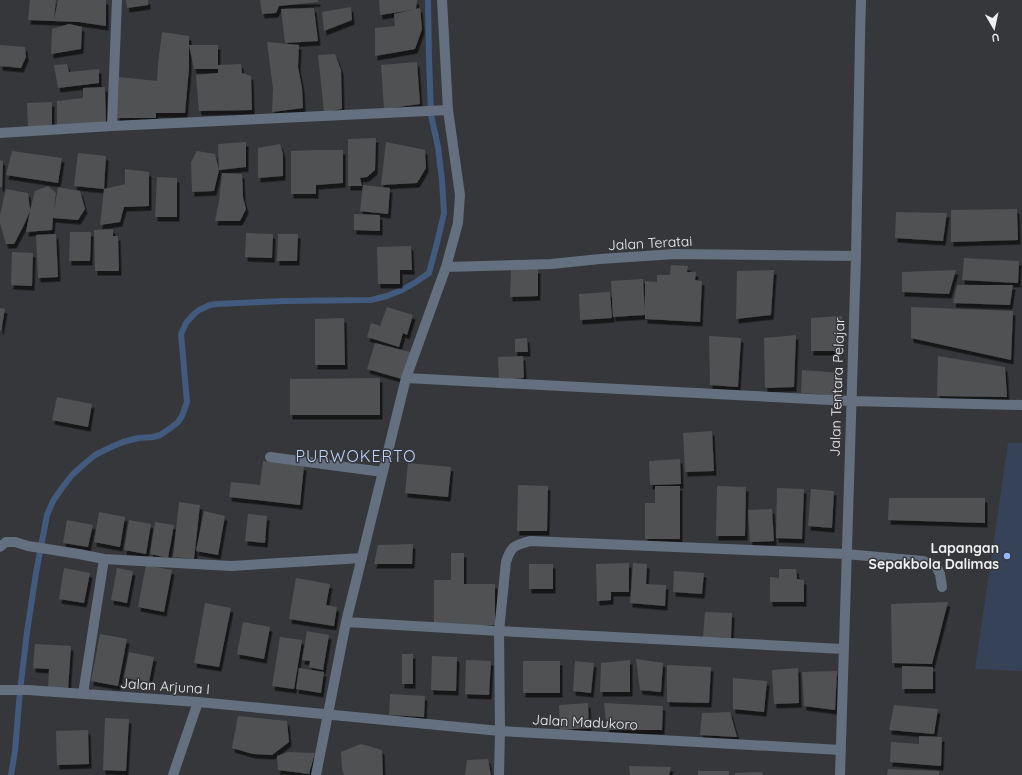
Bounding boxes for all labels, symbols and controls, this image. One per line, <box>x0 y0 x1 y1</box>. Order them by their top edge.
north arrow <box>974 8 1014 48</box>
text: U <box>991 30 1000 45</box>
street label: Jalan Teratai <box>607 232 693 254</box>
street label: Jalan Tentara Pelajar <box>826 317 848 457</box>
district label: PURWOKERTO <box>295 446 417 466</box>
place label: Lapangan Sepakbola Dalimas <box>869 539 999 573</box>
marker: Lapangan Sepakbola Dalimas <box>1002 551 1012 561</box>
street label: Jalan Arjuna I <box>119 674 211 698</box>
street label: Jalan Madukoro <box>532 710 638 734</box>

